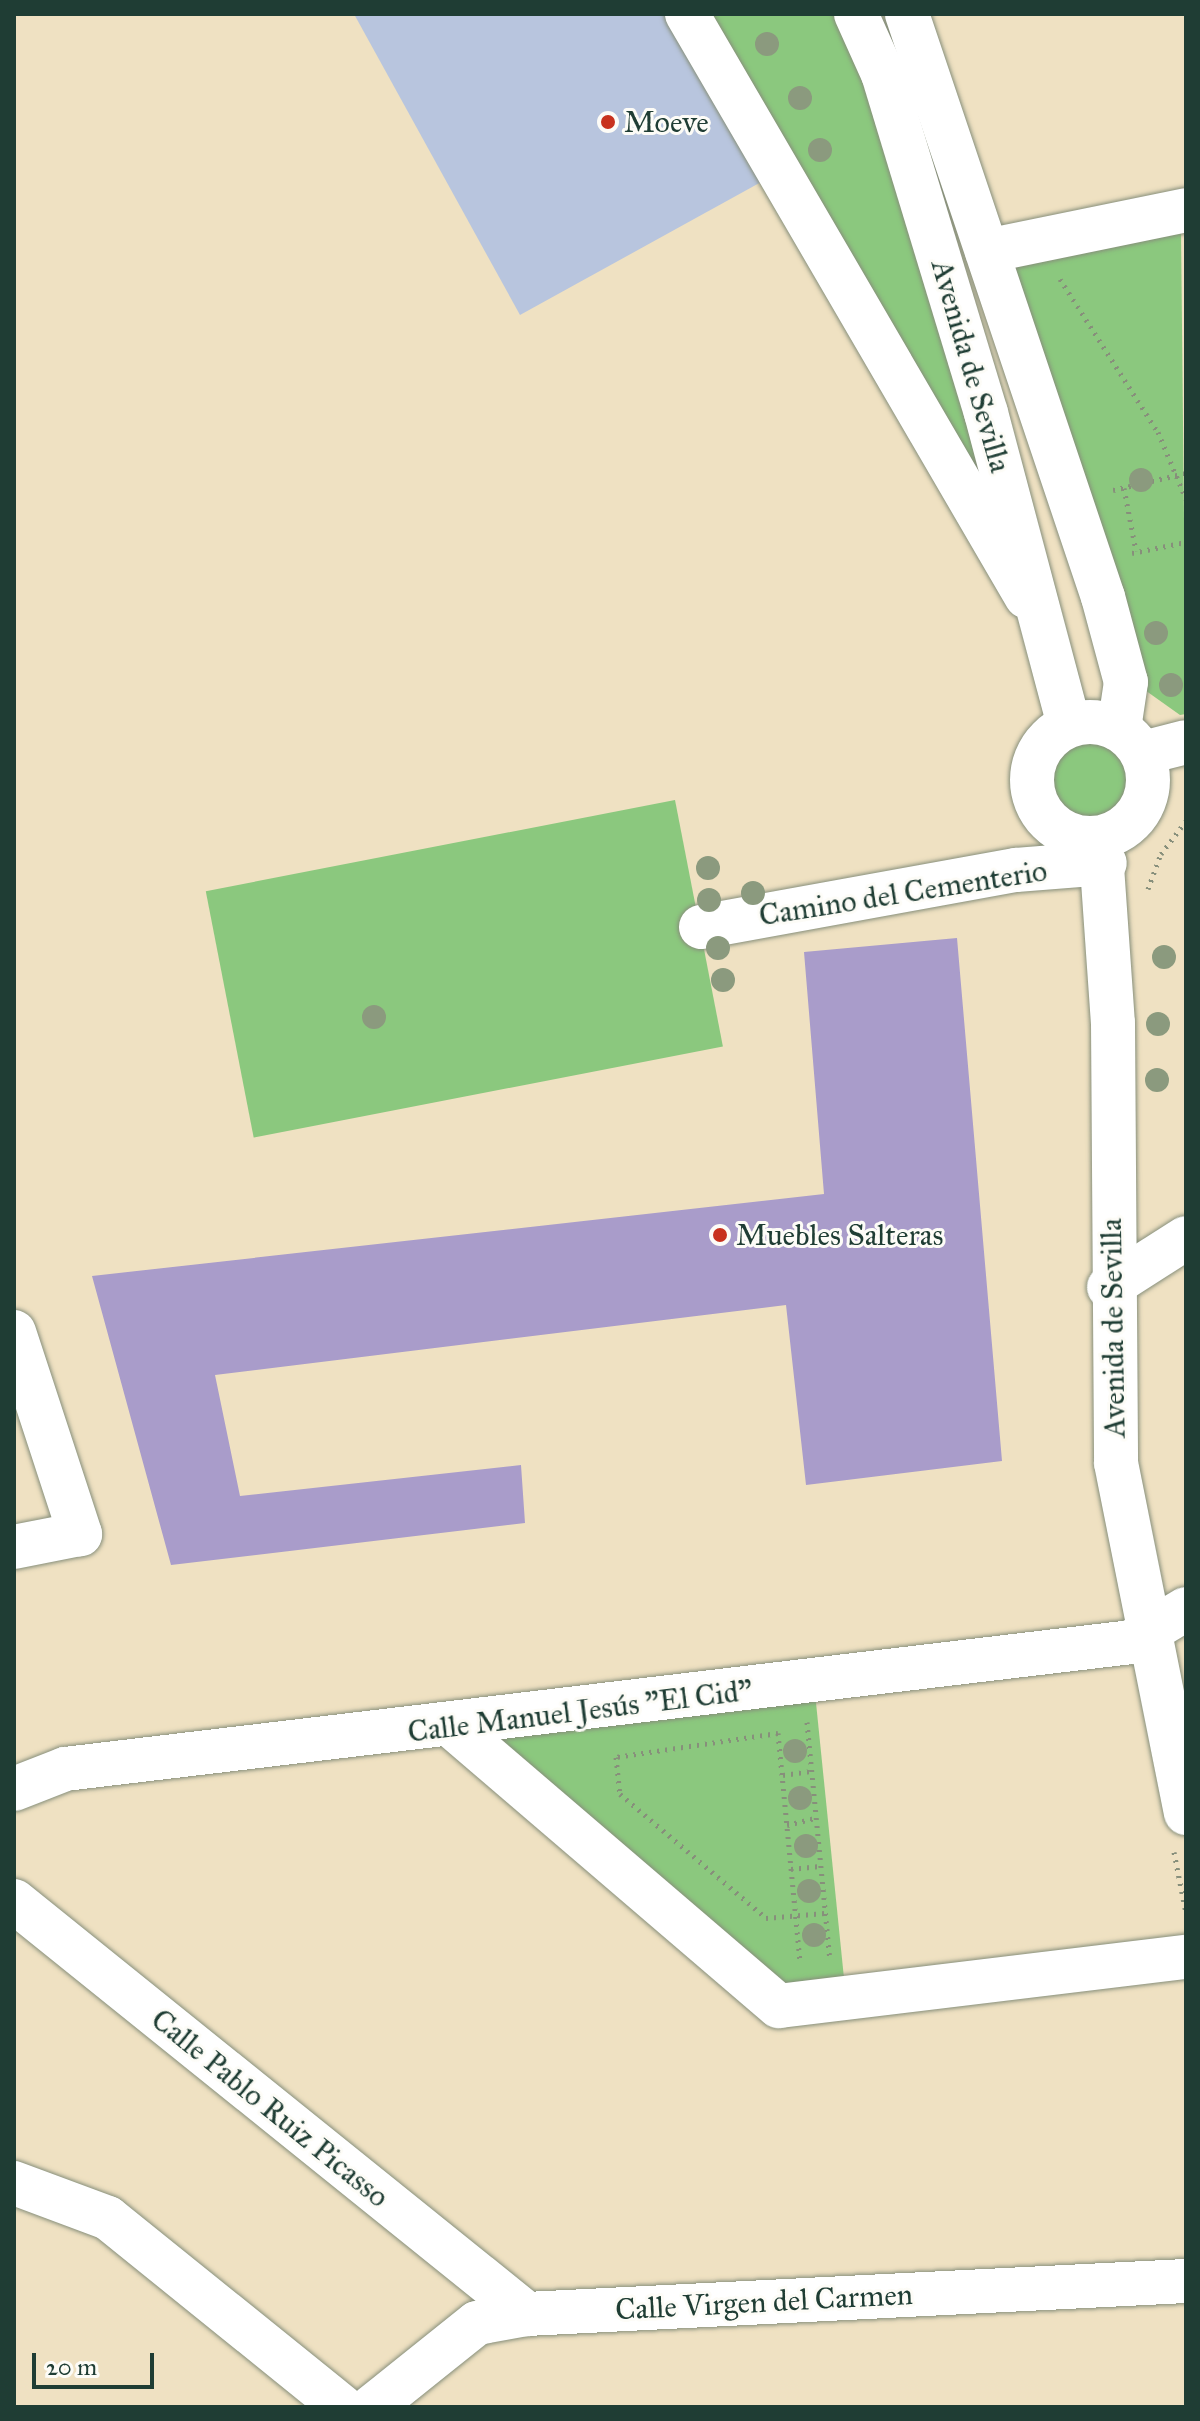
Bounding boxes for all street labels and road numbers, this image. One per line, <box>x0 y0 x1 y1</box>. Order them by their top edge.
street label: Avenida de Sevilla <box>923 256 1019 476</box>
street label: Camino del Cementerio <box>756 852 1050 934</box>
street label: Avenida de Sevilla <box>1093 1218 1133 1438</box>
street label: Calle Manuel Jesús "El Cid" <box>406 1672 754 1750</box>
street label: Calle Pablo Ruiz Picasso <box>144 2001 396 2215</box>
street label: Calle Virgen del Carmen <box>614 2276 914 2328</box>

